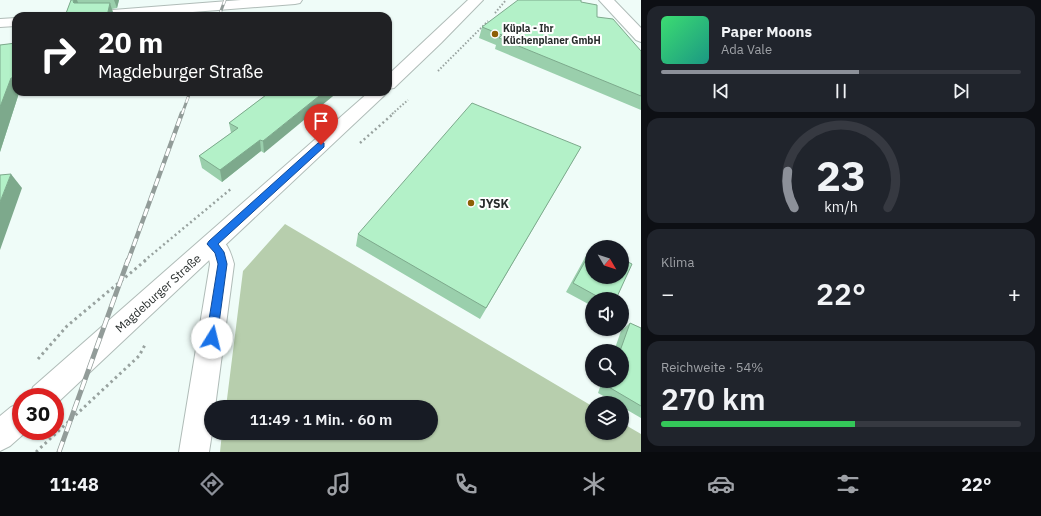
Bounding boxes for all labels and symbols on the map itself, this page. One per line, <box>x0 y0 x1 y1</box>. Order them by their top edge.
place label: Küpla - Ihr Küchenplaner GmbH <box>503 22 601 47</box>
marker: Küpla - Ihr Küchenplaner GmbH <box>490 29 500 39</box>
pin <box>304 104 338 145</box>
place label: JYSK <box>479 196 509 211</box>
marker: JYSK <box>466 198 476 208</box>
north arrow <box>585 240 629 284</box>
street label: Magdeburger Straße <box>112 250 204 335</box>
position arrow <box>191 317 233 359</box>
speed limit sign: 30 <box>12 388 64 440</box>

